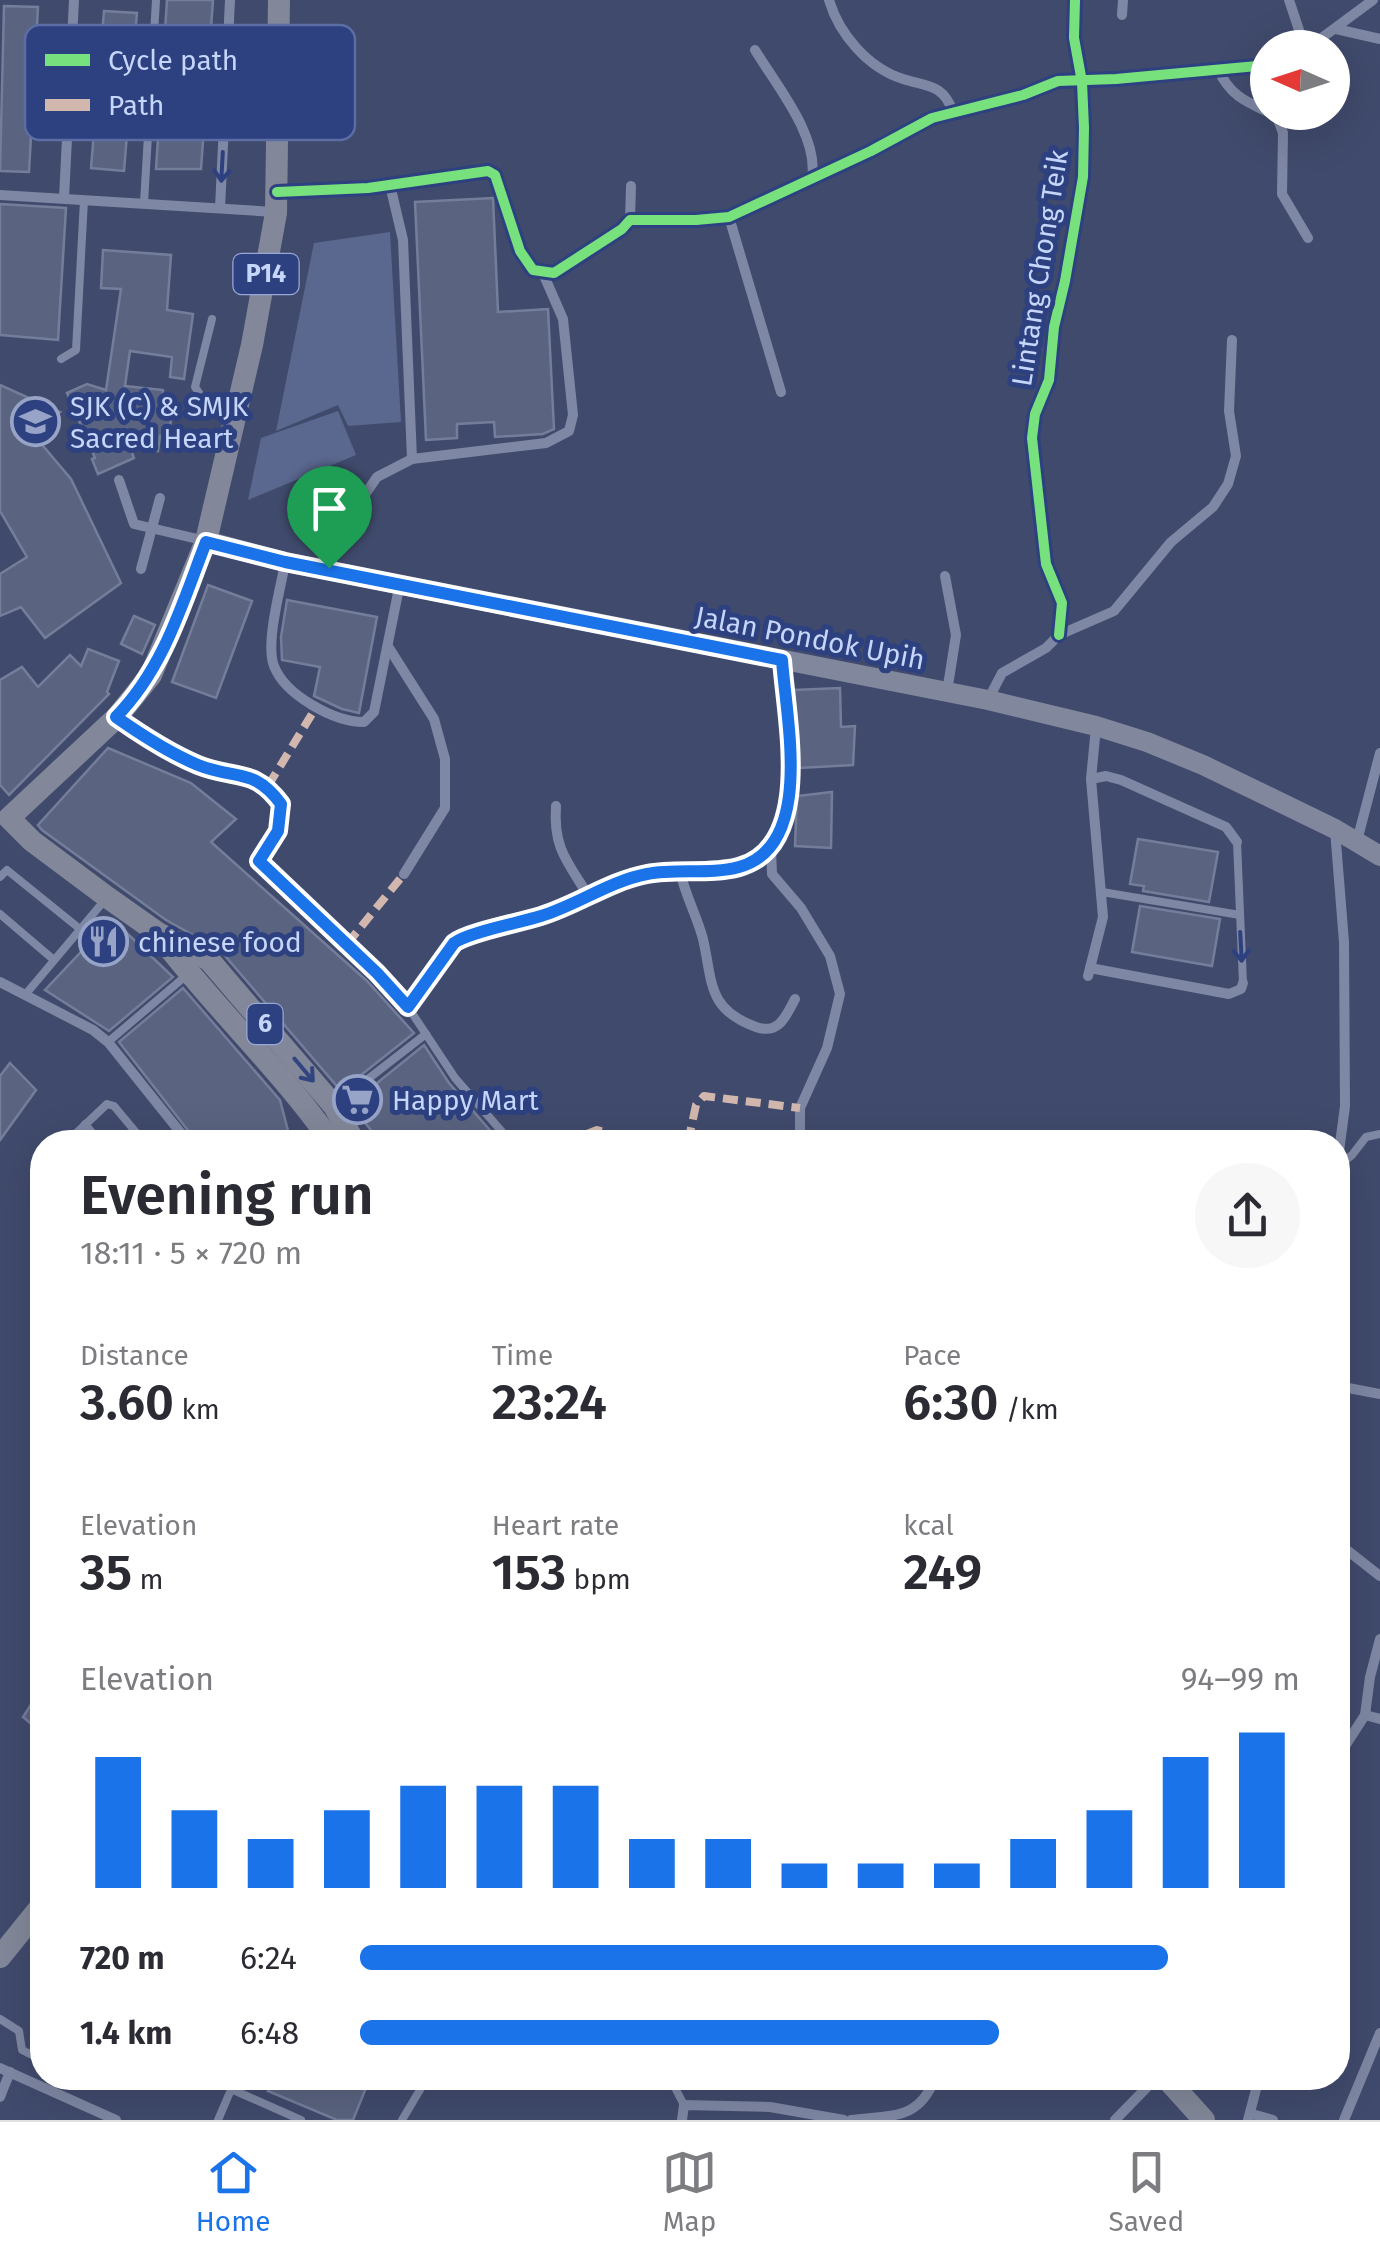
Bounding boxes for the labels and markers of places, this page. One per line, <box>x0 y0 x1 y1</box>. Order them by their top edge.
place label: SJK (C) & SMJK Sacred Heart <box>70 390 249 455</box>
school or university icon: SJK (C) & SMJK Sacred Heart <box>9 396 61 448</box>
pin <box>287 466 372 569</box>
restaurant icon: chinese food <box>77 916 129 968</box>
place label: chinese food <box>138 926 302 959</box>
supermarket icon: Happy Mart <box>331 1074 383 1126</box>
place label: Happy Mart <box>392 1084 539 1117</box>

